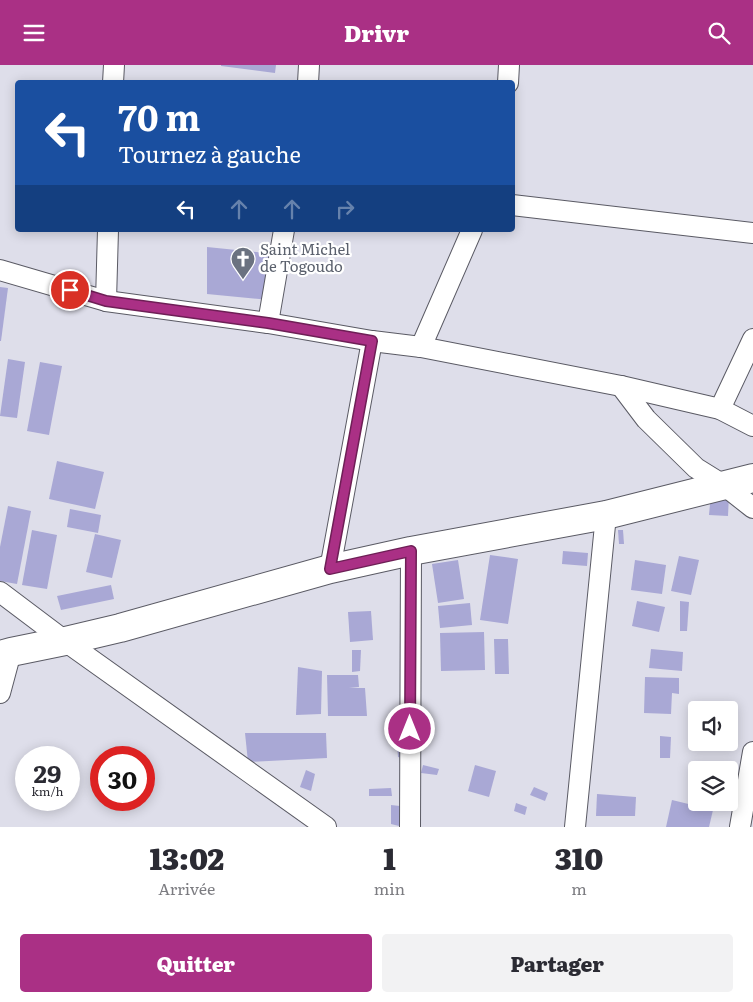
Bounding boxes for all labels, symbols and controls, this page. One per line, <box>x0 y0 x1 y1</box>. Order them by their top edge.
text: Drivr <box>344 16 409 49</box>
icon: menu <box>20 19 48 47</box>
icon: search <box>705 19 733 47</box>
text: 70 m <box>118 90 200 142</box>
icon: left <box>35 100 100 165</box>
text: Tournez à gauche <box>118 137 301 170</box>
icon: left <box>172 195 200 223</box>
icon: ahead <box>225 195 253 223</box>
icon: ahead <box>278 195 306 223</box>
icon: right <box>331 195 359 223</box>
place label: Saint Michel de Togoudo <box>260 237 350 277</box>
church icon: Saint Michel de Togoudo <box>230 246 256 280</box>
pin <box>49 269 91 311</box>
icon: arrive <box>56 276 84 304</box>
map controls <box>688 701 738 811</box>
button: sound <box>688 701 738 751</box>
position arrow <box>383 702 435 754</box>
speed limit sign: 30 <box>90 746 155 811</box>
text: 29 <box>34 754 61 791</box>
button: layers <box>688 761 738 811</box>
text: km/h <box>32 782 63 800</box>
text: 13:02 <box>150 835 224 879</box>
text: 1 <box>383 835 396 879</box>
text: 310 <box>555 835 603 879</box>
text: Arrivée <box>158 876 215 900</box>
text: min <box>374 876 405 900</box>
text: m <box>571 876 587 900</box>
button: Quitter <box>20 934 372 992</box>
button: Partager <box>382 934 733 992</box>

